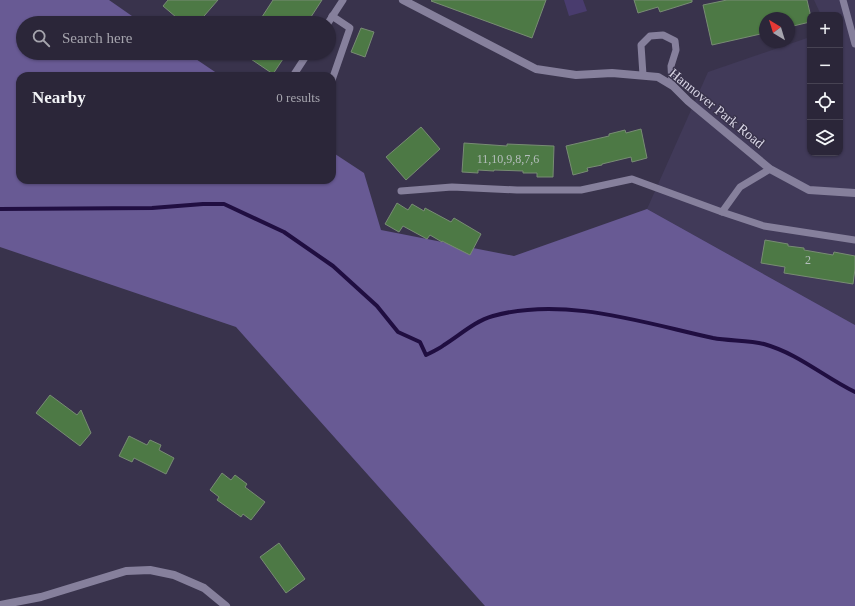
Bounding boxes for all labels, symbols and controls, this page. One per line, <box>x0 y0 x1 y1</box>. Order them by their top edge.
north arrow <box>759 12 795 48</box>
map controls <box>807 12 843 156</box>
button: + <box>807 12 843 48</box>
search box <box>16 16 336 60</box>
icon: search <box>30 27 52 49</box>
text: Search here <box>62 30 132 46</box>
button: − <box>807 48 843 84</box>
street label: Hannover Park Road <box>666 66 767 151</box>
button: locate <box>807 84 843 120</box>
text: Nearby <box>32 88 86 107</box>
text: 0 results <box>276 90 320 105</box>
button: layers <box>807 120 843 156</box>
house number: 11,10,9,8,7,6 <box>477 152 539 166</box>
house number: 2 <box>805 253 811 267</box>

